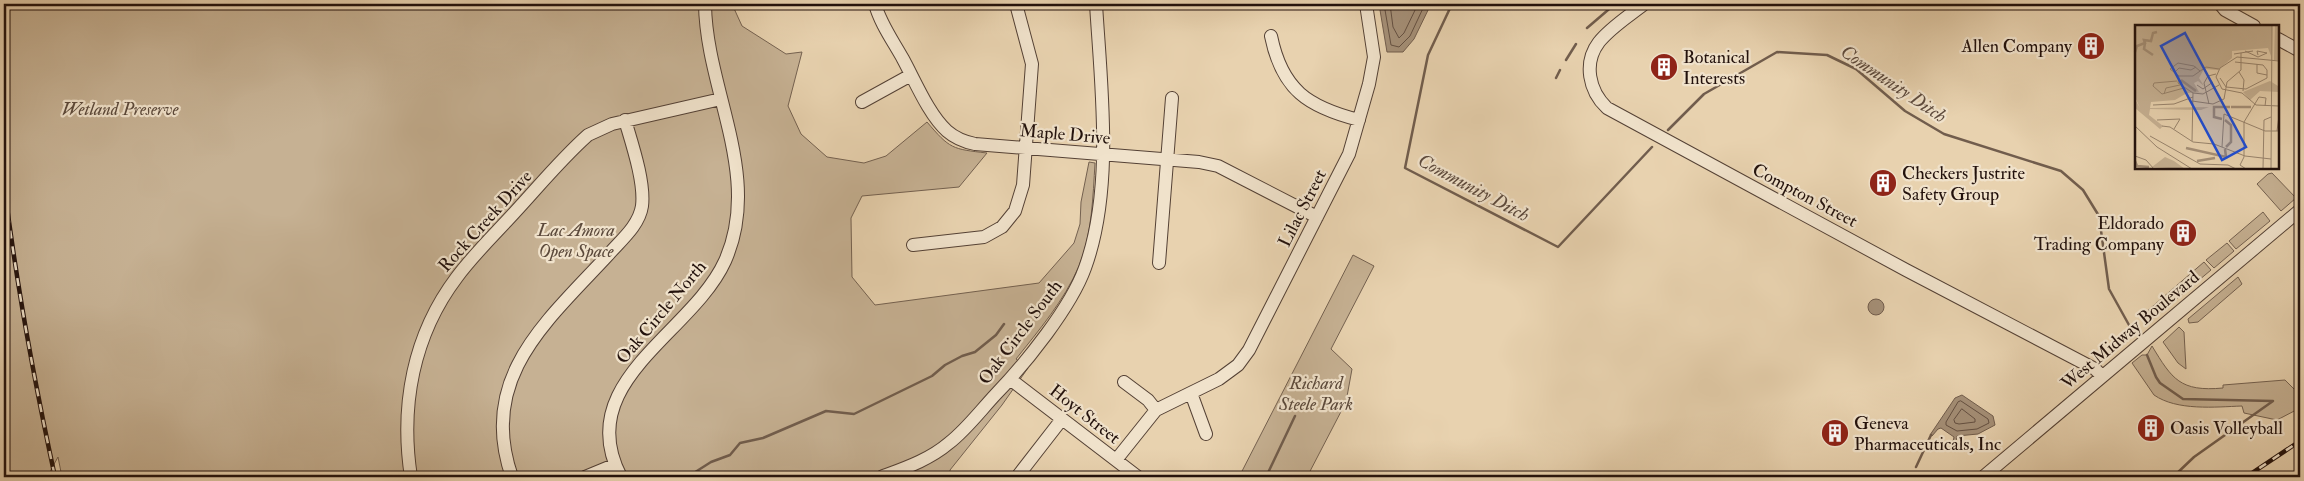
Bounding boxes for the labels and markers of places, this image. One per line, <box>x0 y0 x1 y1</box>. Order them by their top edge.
building icon: Allen Company <box>2076 31 2106 61</box>
place label: Allen Company <box>1961 35 2073 58</box>
place label: Botanical Interests <box>1683 46 1750 90</box>
building icon: Botanical Interests <box>1649 52 1679 82</box>
place label: Checkers Justrite Safety Group <box>1902 162 2025 206</box>
building icon: Checkers Justrite Safety Group <box>1868 168 1898 198</box>
place label: Eldorado Trading Company <box>2034 212 2165 256</box>
building icon: Eldorado Trading Company <box>2168 218 2198 248</box>
place label: Geneva Pharmaceuticals, Inc <box>1854 412 2001 456</box>
building icon: Oasis Volleyball <box>2136 413 2166 443</box>
place label: Oasis Volleyball <box>2170 417 2283 440</box>
building icon: Geneva Pharmaceuticals, Inc <box>1820 418 1850 448</box>

